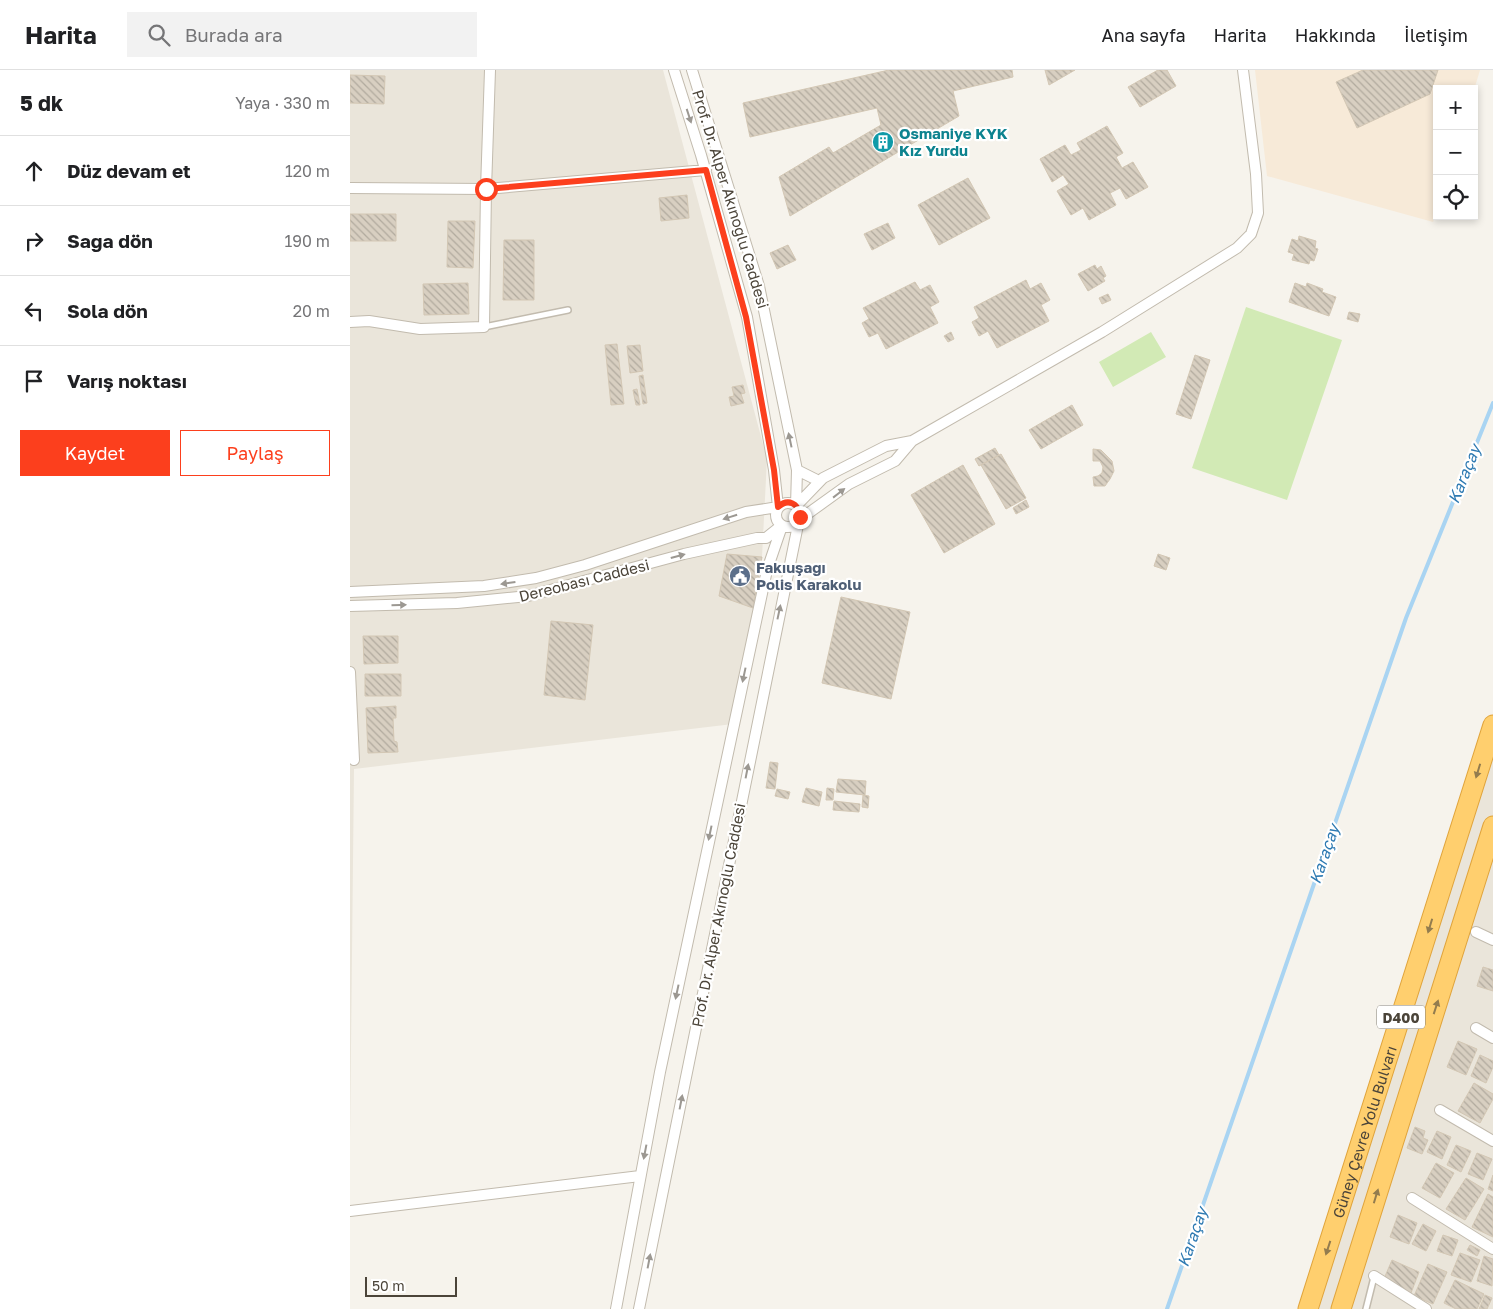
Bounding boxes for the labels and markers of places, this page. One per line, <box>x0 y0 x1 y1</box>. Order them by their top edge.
place label: Osmaniye KYK Kız Yurdu <box>899 124 1008 159</box>
building icon: Osmaniye KYK Kız Yurdu <box>871 130 895 154</box>
place label: Fakıuşağı Polis Karakolu <box>756 558 861 593</box>
public building icon: Fakıuşağı Polis Karakolu <box>728 564 752 588</box>

